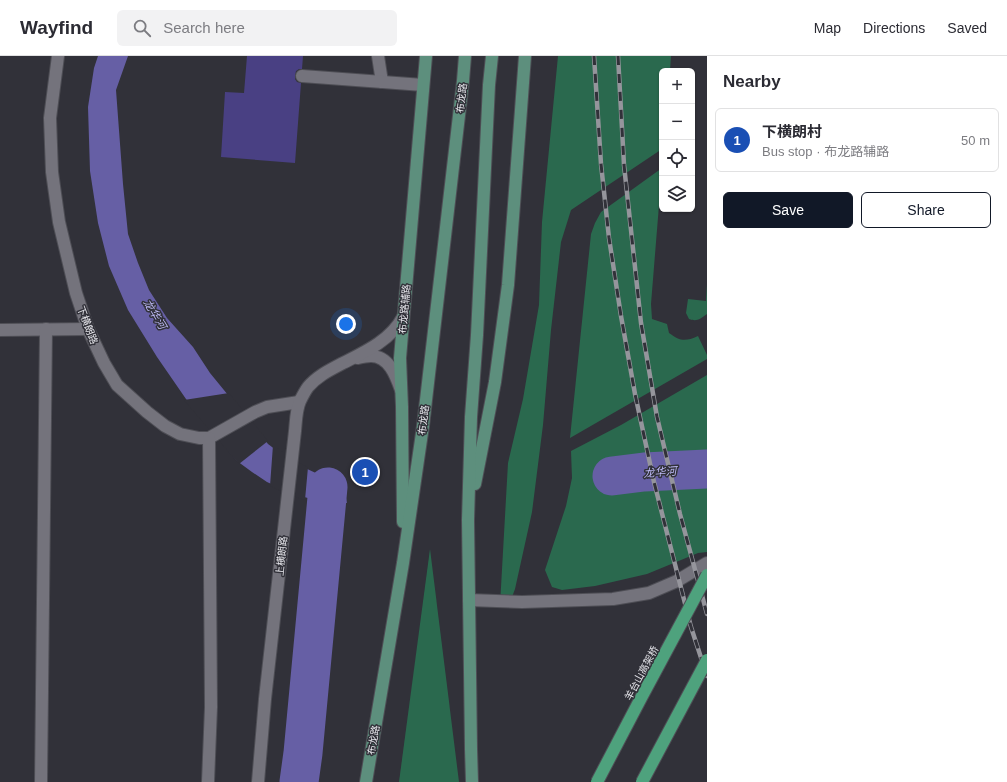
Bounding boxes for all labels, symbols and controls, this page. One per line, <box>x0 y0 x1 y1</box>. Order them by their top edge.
search box <box>117 10 397 46</box>
text: Wayfind <box>20 17 93 38</box>
icon: search <box>131 17 153 39</box>
text: Search here <box>163 19 245 36</box>
text: Map <box>814 20 841 36</box>
text: Directions <box>863 20 925 36</box>
text: Saved <box>947 20 987 36</box>
map controls <box>659 68 695 212</box>
button: + <box>659 68 695 104</box>
text: Nearby <box>723 72 781 91</box>
street label: 布龙路 <box>454 83 469 114</box>
button: − <box>659 104 695 140</box>
text: 下横朗村 <box>762 123 822 140</box>
text: 1 <box>733 133 741 148</box>
text: 50 m <box>961 133 990 148</box>
button: locate <box>659 140 695 176</box>
text: Bus stop · 布龙路辅路 <box>762 144 889 159</box>
button: layers <box>659 176 695 212</box>
button: Save <box>723 192 853 228</box>
button: Share <box>861 192 991 228</box>
street label: 布龙路辅路 <box>397 284 412 334</box>
water label: 龙华河 <box>141 297 170 333</box>
street label: 下横朗路 <box>75 305 100 346</box>
your location <box>336 314 356 334</box>
street label: 布龙路 <box>416 405 431 436</box>
pin: 1 <box>352 457 378 487</box>
water label: 龙华河 <box>643 465 679 479</box>
street label: 上横朗路 <box>274 536 289 577</box>
street label: 羊台山高架桥 <box>623 644 660 702</box>
street label: 布龙路 <box>365 724 382 756</box>

